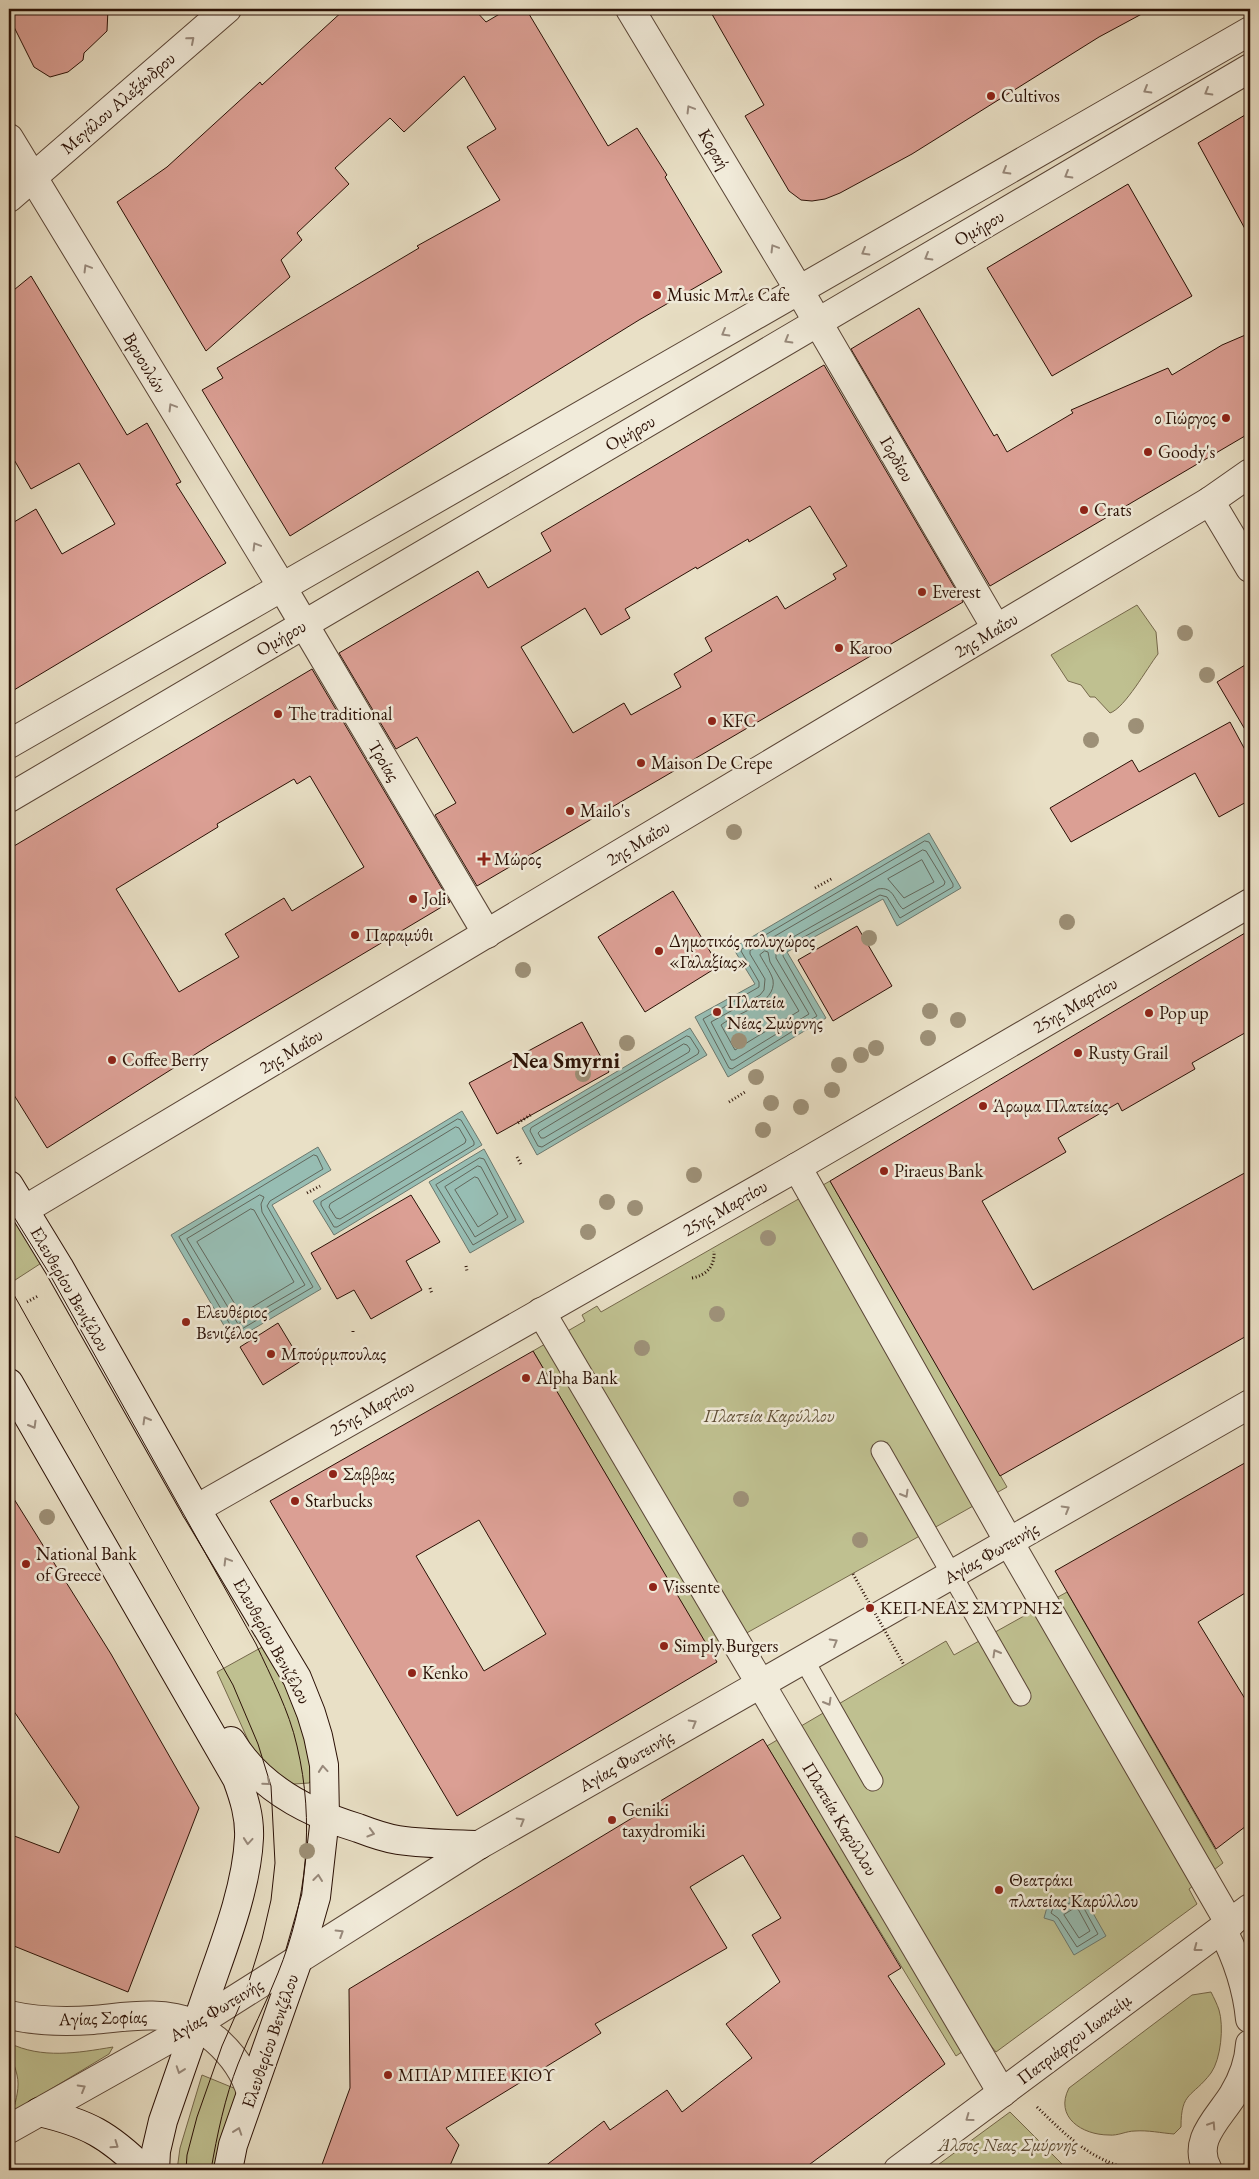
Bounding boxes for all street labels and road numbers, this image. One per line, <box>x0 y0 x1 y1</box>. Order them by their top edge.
street label: Μεγάλου Αλεξάνδρου <box>56 47 180 159</box>
street label: Κοραή <box>693 124 736 173</box>
street label: Ομήρου <box>949 204 1008 251</box>
street label: Βρυουλών <box>118 328 173 397</box>
street label: Ομήρου <box>600 409 659 456</box>
street label: Γορδίου <box>875 432 920 486</box>
street label: 2ης Μαΐου <box>950 607 1022 663</box>
street label: Ομήρου <box>251 614 310 661</box>
street label: Τροίας <box>363 736 406 786</box>
street label: 2ης Μαΐου <box>602 815 674 871</box>
street label: 25ης Μαρτίου <box>1028 971 1121 1038</box>
street label: 2ης Μαΐου <box>255 1023 327 1079</box>
street label: 25ης Μαρτίου <box>678 1174 771 1241</box>
street label: Ελευθερίου Βενιζέλου <box>25 1222 115 1355</box>
street label: 25ης Μαρτίου <box>325 1374 418 1441</box>
street label: Αγίας Φωτεινής <box>938 1516 1042 1589</box>
street label: Ελευθερίου Βενιζέλου <box>228 1574 317 1708</box>
street label: Αγίας Φωτεινής <box>573 1724 677 1797</box>
street label: Πλατεία Καρύλλου <box>797 1758 883 1880</box>
street label: Ελευθερίου Βενιζέλου <box>236 1971 303 2111</box>
street label: Αγίας Φωτεινής <box>164 1973 267 2047</box>
street label: Πατριάρχου Ιωακείμ <box>1012 1988 1136 2089</box>
street label: Αγίας Σοφίας <box>57 2004 148 2031</box>

